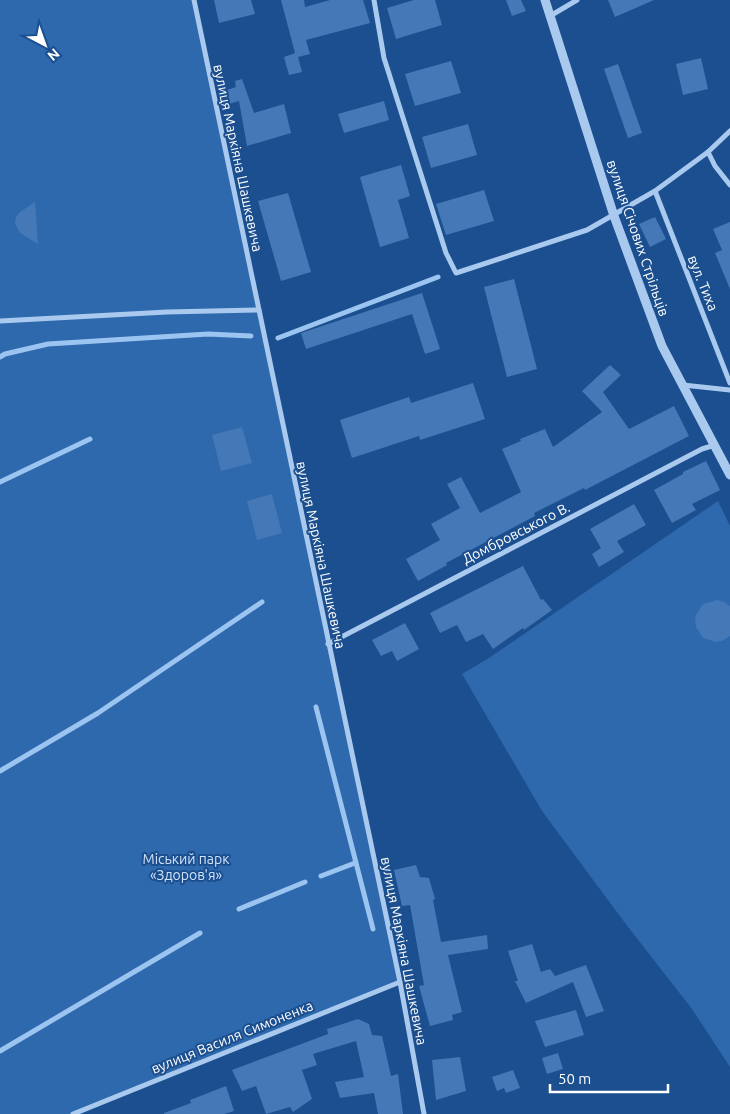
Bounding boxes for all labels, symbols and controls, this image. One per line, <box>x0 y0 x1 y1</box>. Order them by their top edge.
north arrow <box>20 20 70 70</box>
text: N <box>44 45 63 64</box>
street label: вулиця Маркіяна Шашкевича <box>210 63 266 253</box>
street label: вулиця Січових Стрільців <box>604 158 672 318</box>
street label: вул. Тиха <box>685 253 721 313</box>
street label: вулиця Маркіяна Шашкевича <box>293 460 349 650</box>
street label: Домбровського В. <box>460 499 572 567</box>
park label: Міський парк «Здоров'я» <box>143 851 229 883</box>
street label: вулиця Маркіяна Шашкевича <box>378 856 430 1046</box>
street label: вулиця Василя Симоненка <box>149 997 315 1077</box>
scale bar <box>550 1062 668 1094</box>
text: 50 m <box>558 1070 591 1087</box>

